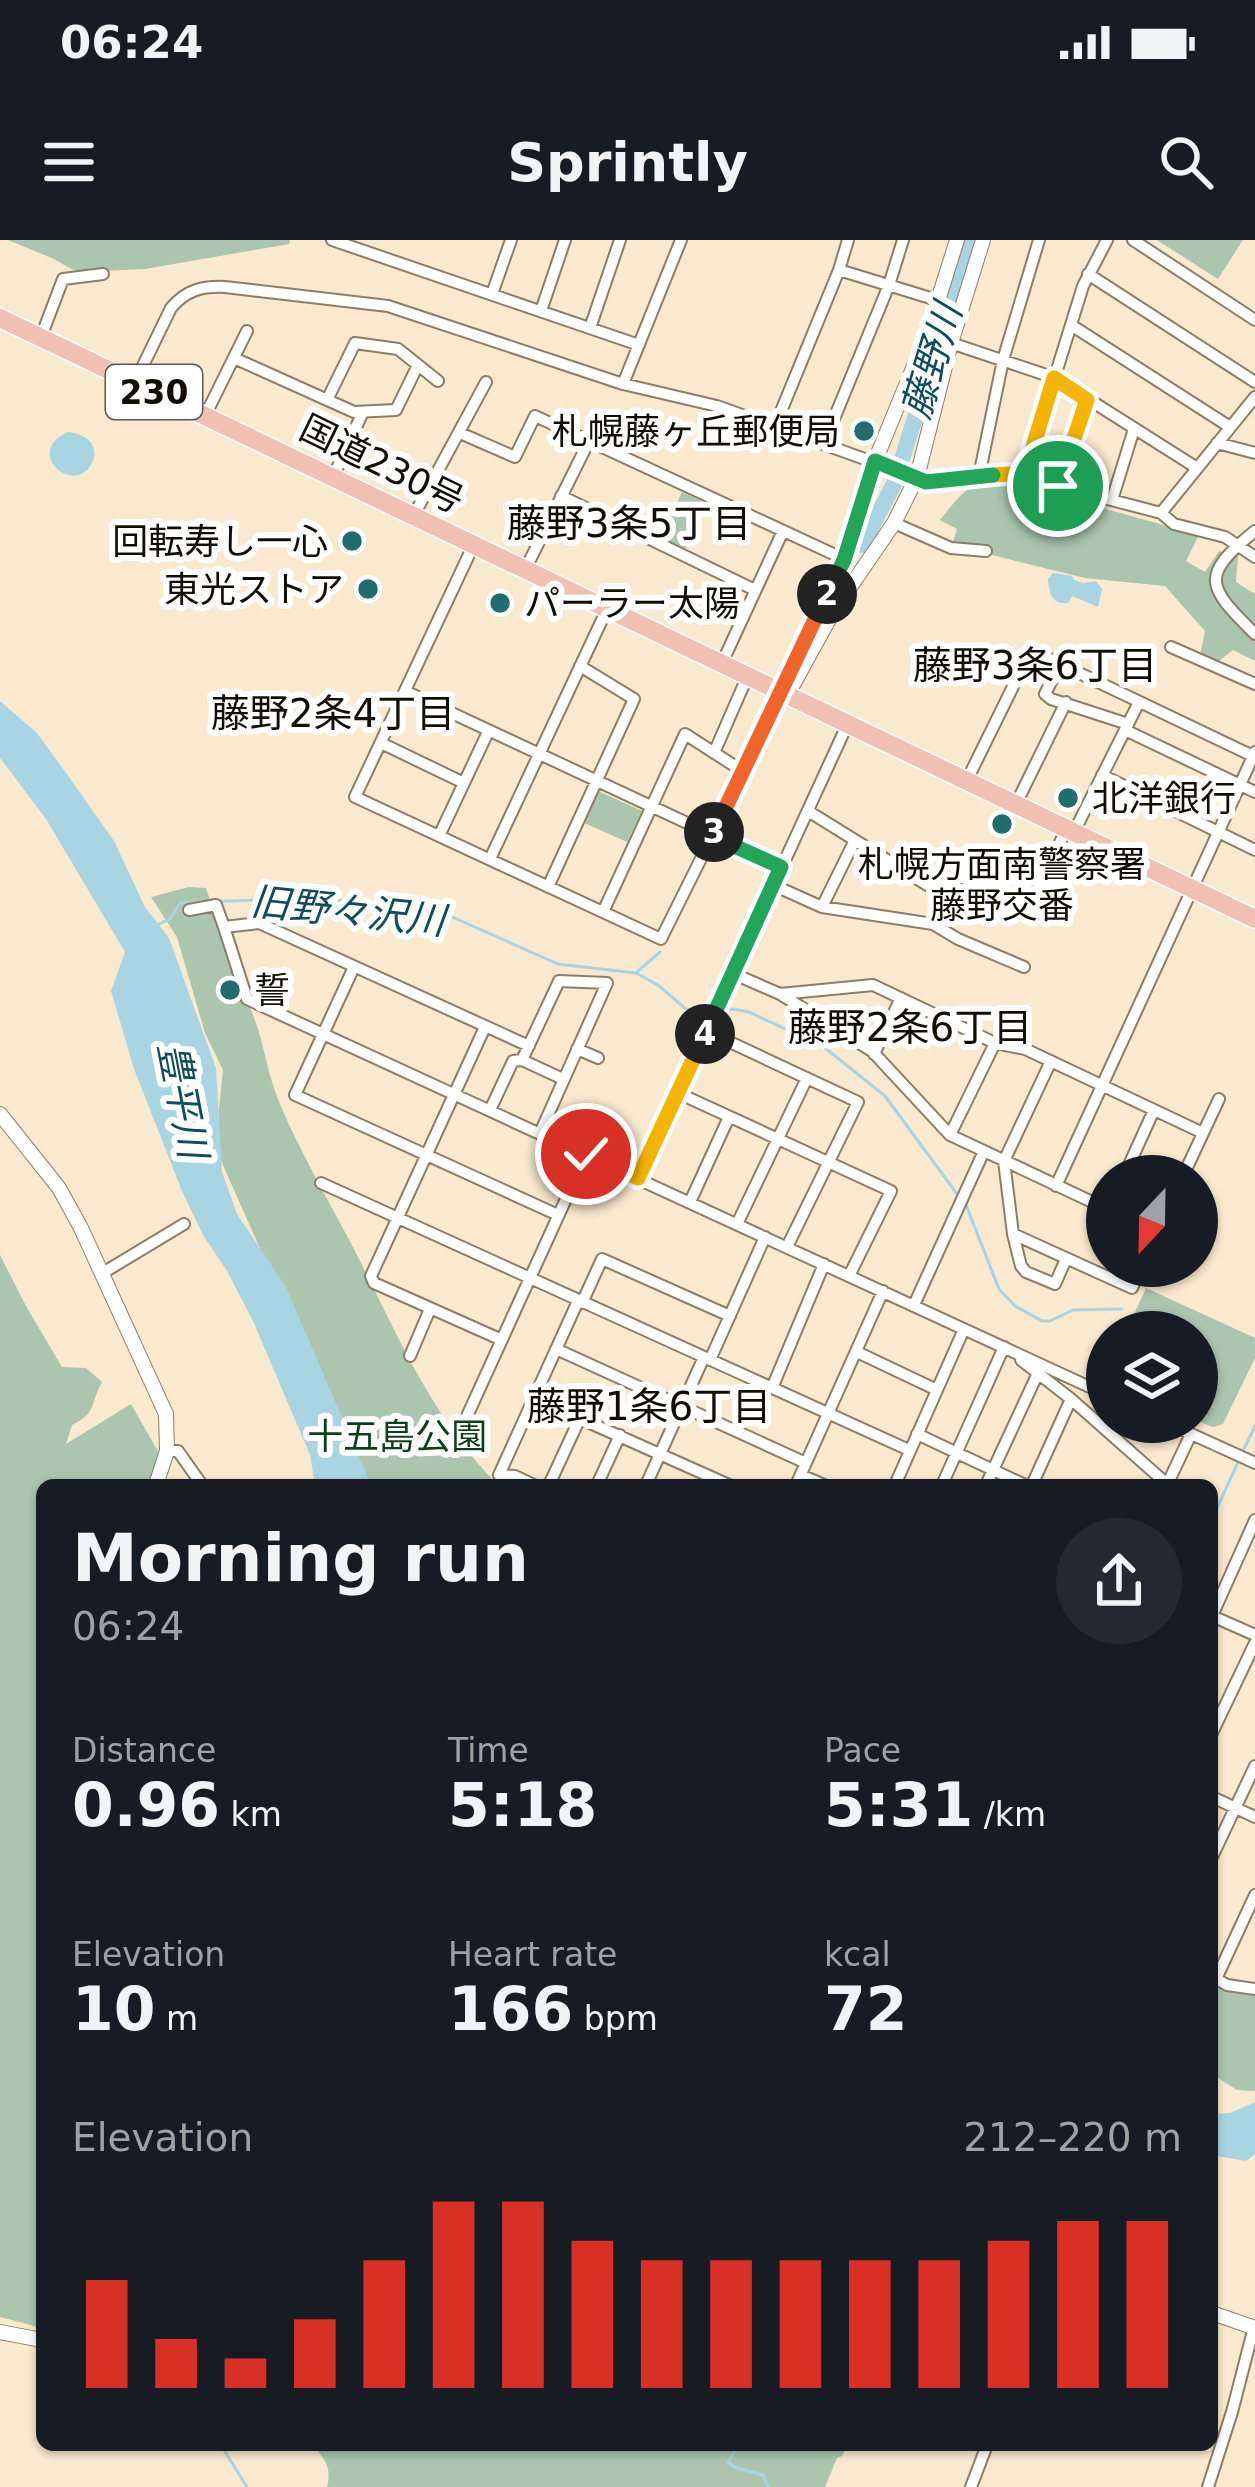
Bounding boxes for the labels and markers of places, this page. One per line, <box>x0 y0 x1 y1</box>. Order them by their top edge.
place label: 札幌藤ヶ丘郵便局 <box>552 411 840 452</box>
marker: 札幌藤ヶ丘郵便局 <box>851 418 877 444</box>
pin <box>1007 435 1109 537</box>
place label: 回転寿し一心 <box>112 521 328 562</box>
marker: 回転寿し一心 <box>339 528 365 554</box>
pin: 2 <box>797 564 857 624</box>
place label: 東光ストア <box>164 569 344 610</box>
marker: 東光ストア <box>355 576 381 602</box>
place label: パーラー太陽 <box>524 583 740 624</box>
marker: パーラー太陽 <box>487 590 513 616</box>
place label: 北洋銀行 <box>1092 778 1236 819</box>
marker: 北洋銀行 <box>1055 785 1081 811</box>
pin: 3 <box>684 802 744 862</box>
marker: 札幌方面南警察署 藤野交番 <box>989 811 1015 837</box>
place label: 札幌方面南警察署 藤野交番 <box>858 844 1146 926</box>
place label: 誓 <box>254 970 290 1011</box>
marker: 誓 <box>217 977 243 1003</box>
pin: 4 <box>675 1004 735 1064</box>
pin <box>535 1103 637 1205</box>

